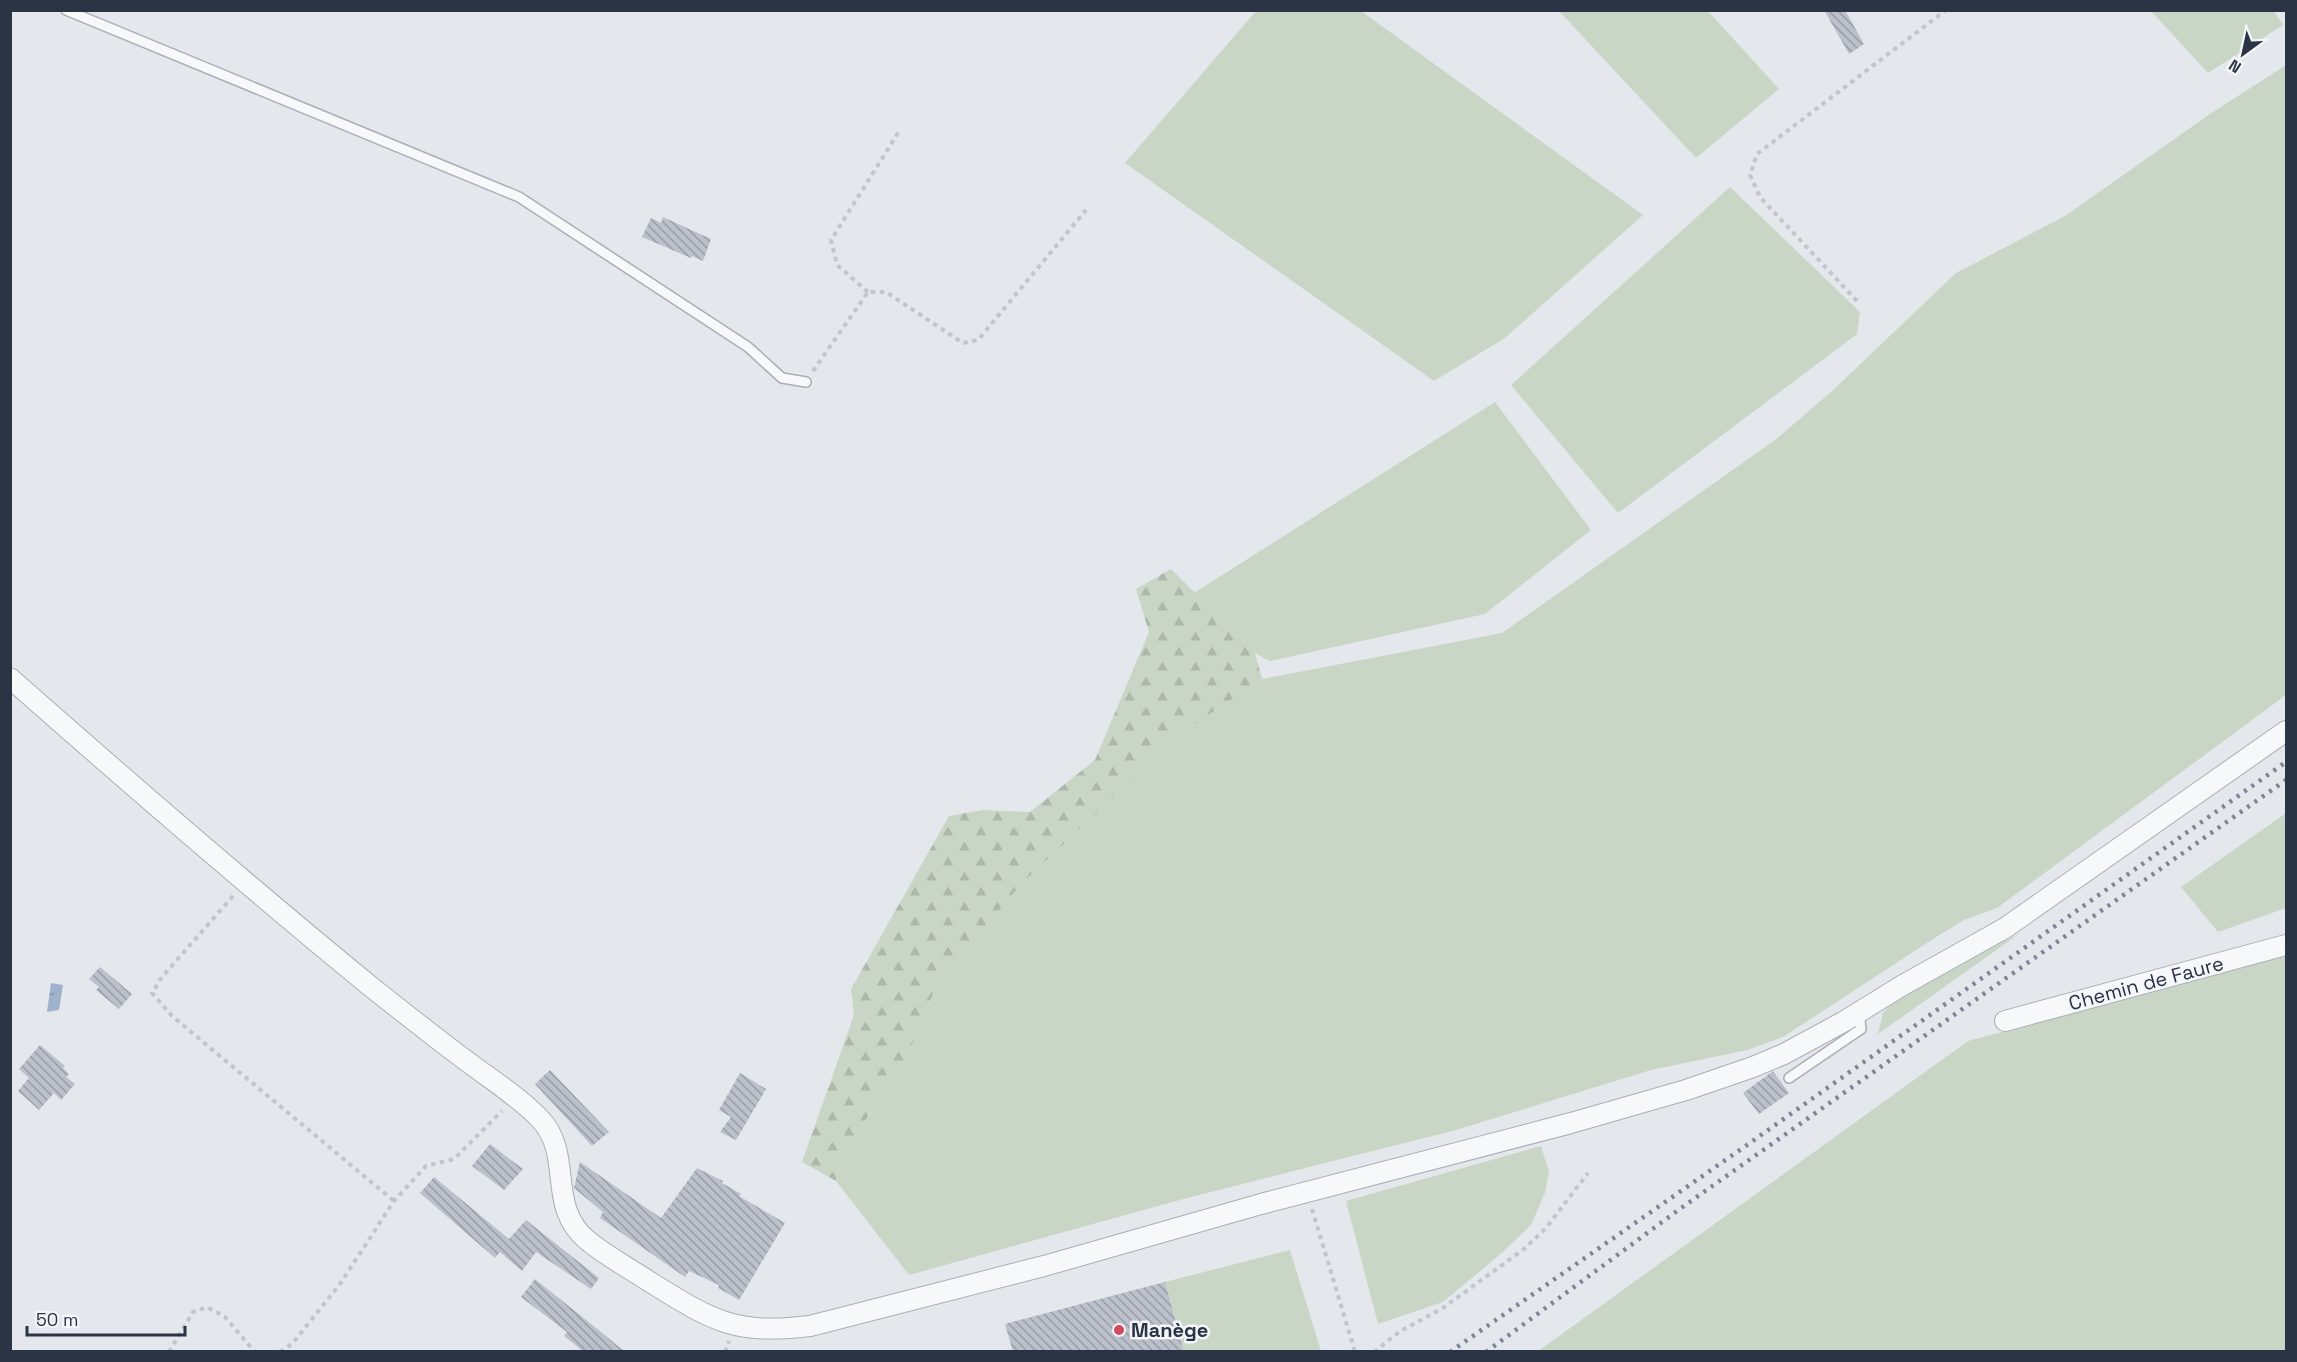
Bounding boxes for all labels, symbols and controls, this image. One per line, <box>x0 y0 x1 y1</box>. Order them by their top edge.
north arrow <box>2213 24 2273 84</box>
text: N <box>2225 54 2245 78</box>
street label: Chemin de Faure <box>2066 950 2226 1016</box>
scale bar <box>27 1299 184 1337</box>
text: 50 m <box>36 1308 78 1331</box>
place label: Manège <box>1131 1317 1208 1343</box>
marker: Manège <box>1112 1323 1126 1337</box>

